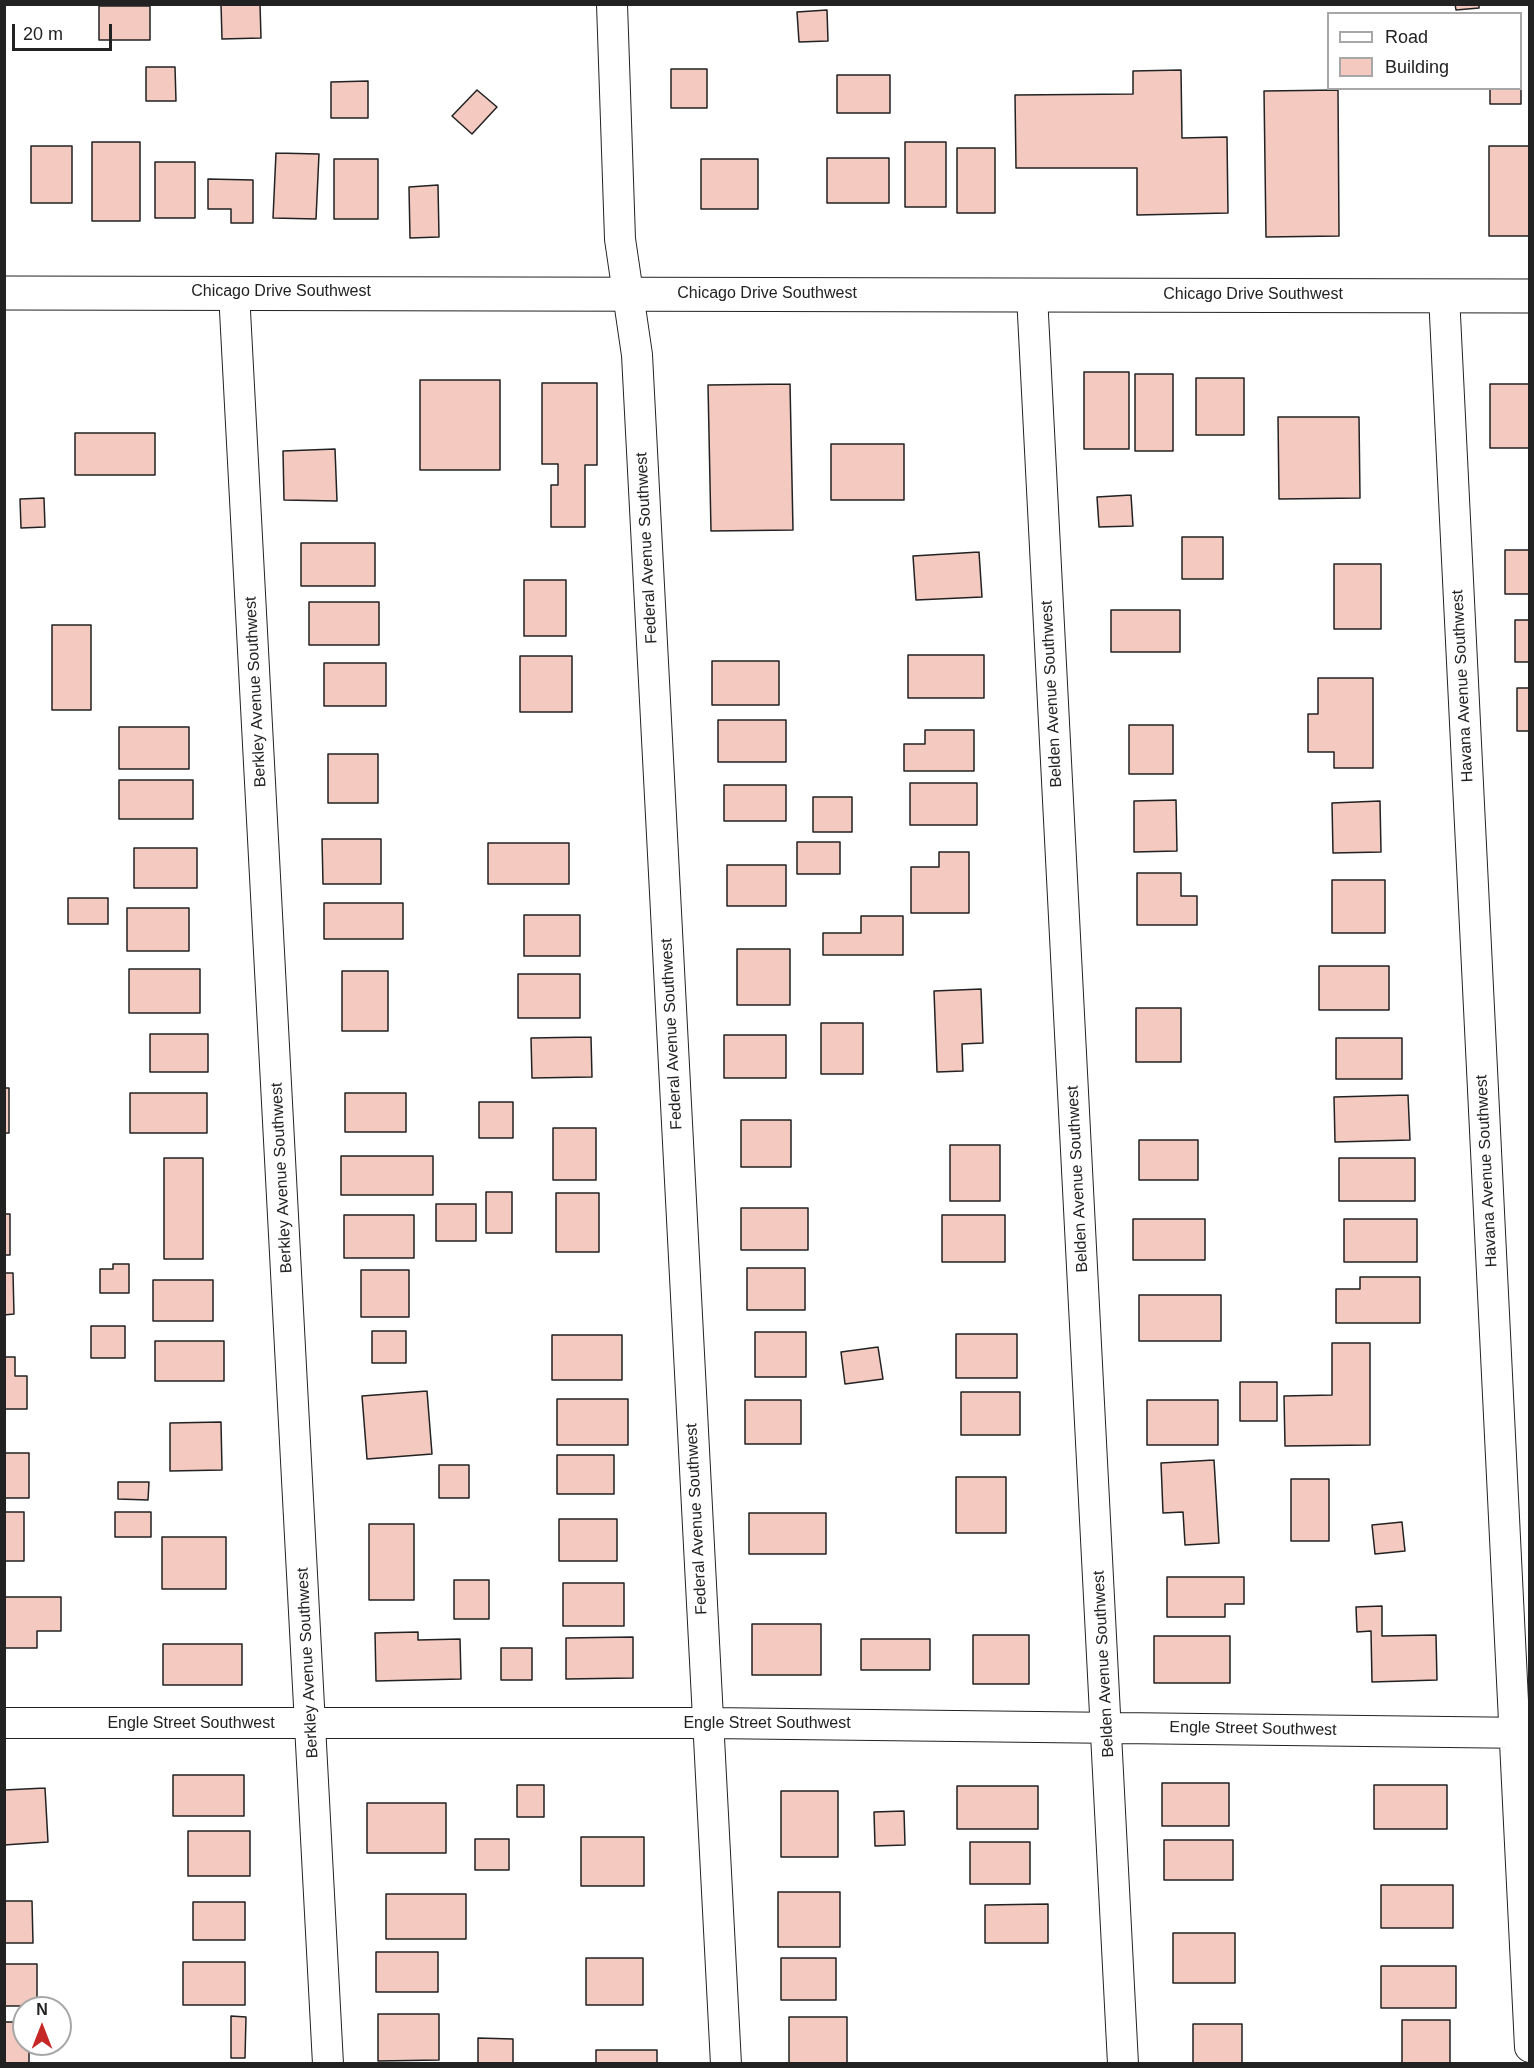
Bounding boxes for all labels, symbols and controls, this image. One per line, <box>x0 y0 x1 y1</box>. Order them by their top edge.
scale bar <box>15 12 116 50</box>
legend <box>1327 12 1522 90</box>
text: 20 m <box>23 24 63 44</box>
text: Road <box>1385 27 1428 47</box>
text: Building <box>1385 57 1449 77</box>
street label: Chicago Drive Southwest <box>191 282 371 302</box>
street label: Chicago Drive Southwest <box>677 284 857 304</box>
street label: Chicago Drive Southwest <box>1163 285 1343 305</box>
street label: Federal Avenue Southwest <box>632 452 662 644</box>
street label: Havana Avenue Southwest <box>1448 589 1478 783</box>
street label: Berkley Avenue Southwest <box>241 596 271 788</box>
street label: Belden Avenue Southwest <box>1038 600 1066 788</box>
street label: Federal Avenue Southwest <box>657 938 687 1130</box>
street label: Havana Avenue Southwest <box>1472 1074 1502 1268</box>
street label: Berkley Avenue Southwest <box>267 1082 297 1274</box>
street label: Belden Avenue Southwest <box>1064 1085 1092 1273</box>
street label: Federal Avenue Southwest <box>682 1423 712 1615</box>
street label: Berkley Avenue Southwest <box>293 1567 323 1759</box>
street label: Belden Avenue Southwest <box>1090 1570 1118 1758</box>
street label: Engle Street Southwest <box>107 1714 275 1734</box>
street label: Engle Street Southwest <box>683 1714 851 1734</box>
street label: Engle Street Southwest <box>1169 1718 1337 1740</box>
north arrow <box>12 1996 72 2056</box>
text: N <box>36 2001 48 2018</box>

